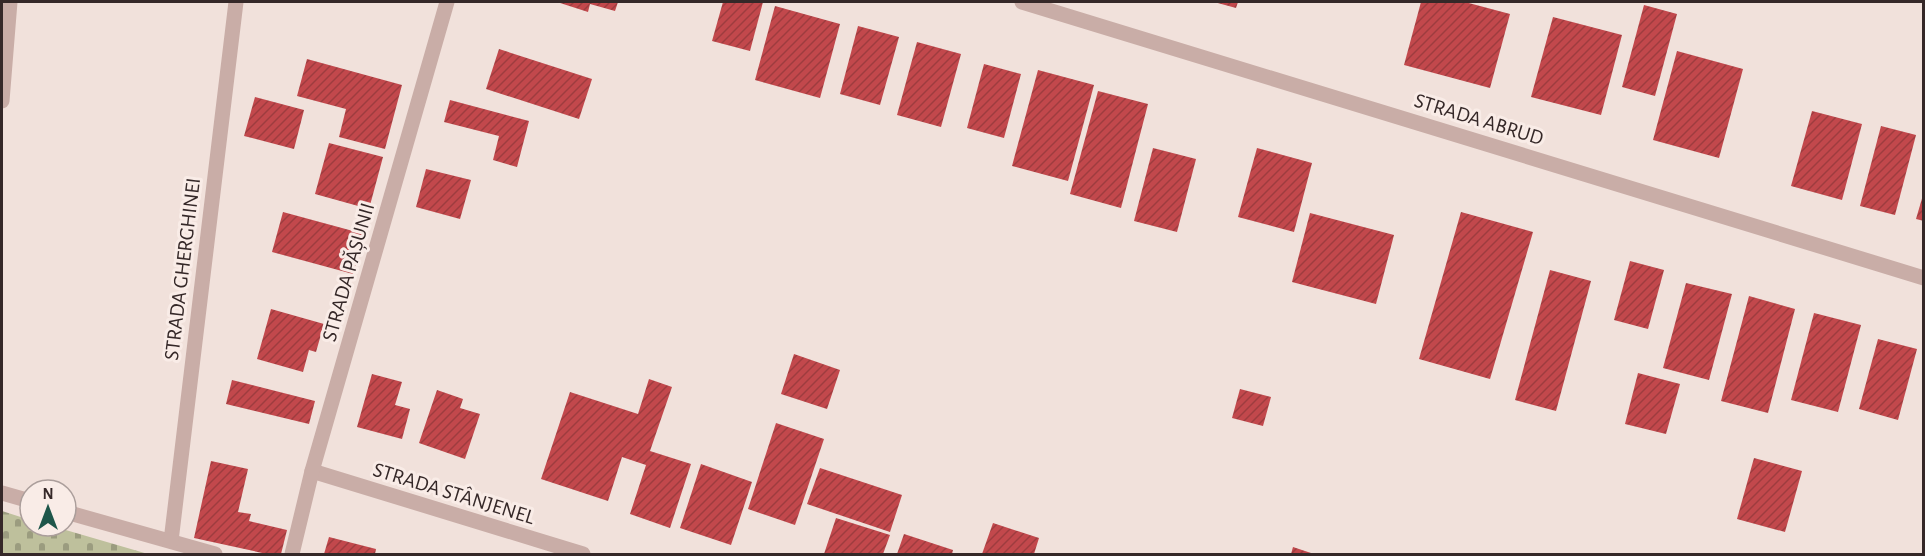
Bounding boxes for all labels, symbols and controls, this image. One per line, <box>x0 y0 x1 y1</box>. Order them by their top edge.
street label: STRADA ABRUD <box>1412 90 1546 149</box>
street label: STRADA GHERGHINEI <box>161 177 204 362</box>
street label: STRADA PĂȘUNII <box>318 200 380 344</box>
street label: STRADA STÂNJENEL <box>371 457 538 528</box>
north arrow <box>18 478 78 538</box>
text: N <box>42 486 54 502</box>

